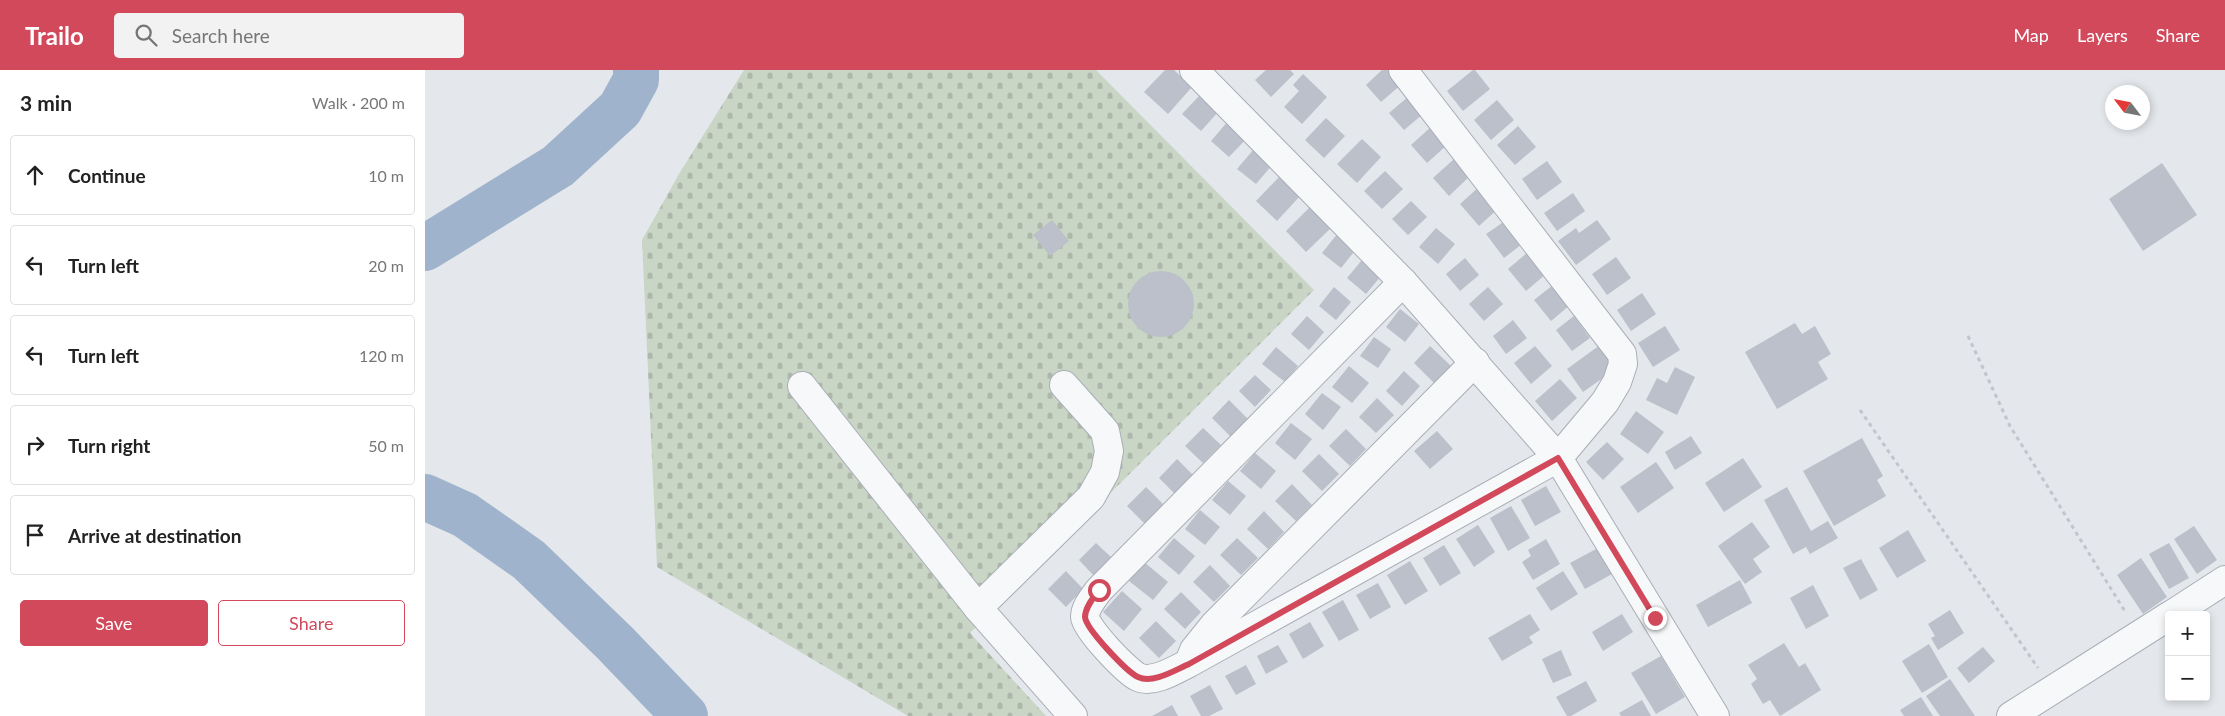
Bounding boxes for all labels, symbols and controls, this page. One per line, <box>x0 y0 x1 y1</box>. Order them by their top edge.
search box <box>114 13 464 58</box>
text: Trailo <box>25 21 84 50</box>
icon: search <box>132 21 160 49</box>
text: Search here <box>172 24 270 47</box>
text: Map <box>2013 24 2049 46</box>
text: Layers <box>2077 24 2128 46</box>
text: Share <box>2156 24 2200 46</box>
north arrow <box>2105 85 2150 130</box>
text: 3 min <box>20 90 72 115</box>
text: Walk · 200 m <box>312 93 405 112</box>
icon: ahead <box>21 161 49 189</box>
text: Continue <box>68 164 146 187</box>
text: 10 m <box>368 166 404 185</box>
icon: left <box>21 251 49 279</box>
text: Turn left <box>68 254 139 277</box>
text: 20 m <box>368 256 404 275</box>
icon: left <box>21 341 49 369</box>
text: Turn left <box>68 344 139 367</box>
text: 120 m <box>359 346 404 365</box>
icon: right <box>21 431 49 459</box>
text: Turn right <box>68 434 150 457</box>
text: 50 m <box>368 436 404 455</box>
icon: arrive <box>21 521 49 549</box>
text: Arrive at destination <box>68 524 241 547</box>
route start <box>1088 579 1111 602</box>
button: Save <box>20 600 208 646</box>
button: Share <box>218 600 405 646</box>
route end <box>1644 607 1667 630</box>
map controls <box>2165 611 2210 701</box>
button: + <box>2165 611 2210 656</box>
button: − <box>2165 656 2210 701</box>

